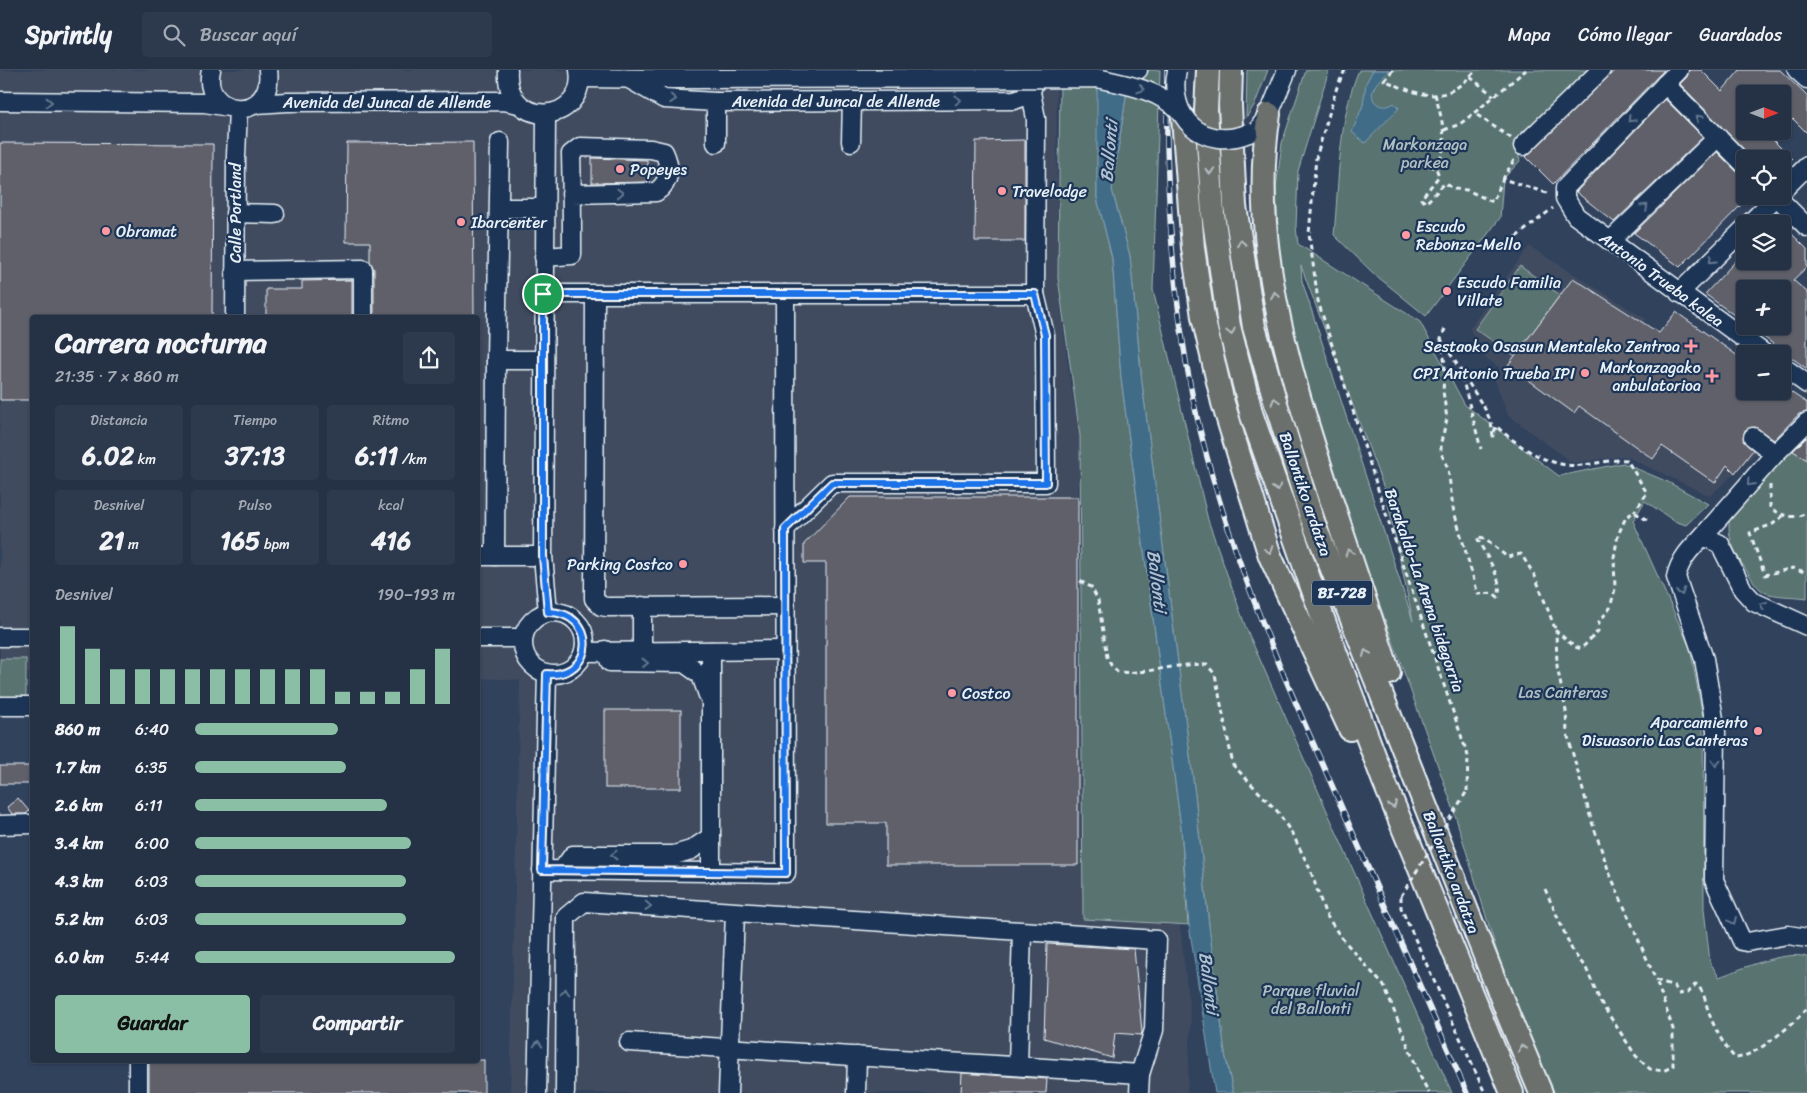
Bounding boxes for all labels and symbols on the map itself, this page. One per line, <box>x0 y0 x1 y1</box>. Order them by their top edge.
one-way arrow <box>1136 83 1144 93</box>
north arrow <box>1736 85 1791 140</box>
street label: Avenida del Juncal de Allende <box>731 87 940 116</box>
street label: Avenida del Juncal de Allende <box>282 88 491 117</box>
one-way arrow <box>669 94 677 105</box>
one-way arrow <box>954 95 962 105</box>
one-way arrow <box>45 97 53 107</box>
one-way arrow <box>1628 114 1637 123</box>
water label: Ballonti <box>1090 115 1128 183</box>
one-way arrow <box>1695 115 1704 124</box>
park label: Markonzaga parkea <box>1383 130 1467 177</box>
place label: Popeyes <box>630 155 688 184</box>
street label: Calle Portland <box>221 161 250 263</box>
marker: Popeyes <box>614 163 626 175</box>
one-way arrow <box>1205 167 1216 175</box>
place label: Travelodge <box>1012 177 1087 206</box>
marker: Travelodge <box>996 185 1008 197</box>
one-way arrow <box>616 188 624 198</box>
one-way arrow <box>1639 204 1648 213</box>
place label: Ibarcenter <box>470 208 548 237</box>
place label: Escudo Rebonza-Mello <box>1416 212 1521 259</box>
marker: Ibarcenter <box>455 216 467 228</box>
place label: Obramat <box>116 217 177 246</box>
street label: Antonio Trueba kalea <box>1592 223 1730 335</box>
marker: Obramat <box>100 225 112 237</box>
marker: Escudo Rebonza-Mello <box>1400 229 1412 241</box>
one-way arrow <box>1236 239 1247 247</box>
one-way arrow <box>1709 254 1718 263</box>
place label: Escudo Familia Villate <box>1457 268 1561 315</box>
pin <box>522 273 564 315</box>
marker: Escudo Familia Villate <box>1441 285 1453 297</box>
one-way arrow <box>1271 291 1281 299</box>
one-way arrow <box>1225 328 1236 337</box>
place label: Sestaoko Osasun Mentaleko Zentroa <box>1424 332 1680 361</box>
marker: Sestaoko Osasun Mentaleko Zentroa <box>1684 339 1698 353</box>
place label: Markonzagako anbulatorioa <box>1600 353 1701 400</box>
place label: CPI Antonio Trueba IPI <box>1413 359 1575 388</box>
marker: CPI Antonio Trueba IPI <box>1579 367 1591 379</box>
marker: Markonzagako anbulatorioa <box>1705 369 1719 383</box>
one-way arrow <box>1271 398 1281 406</box>
street label: Ballontiko ardatza <box>1271 428 1340 560</box>
one-way arrow <box>1746 477 1755 486</box>
one-way arrow <box>1271 483 1281 492</box>
street label: Barakaldo-La Arena bidegorria <box>1376 484 1473 696</box>
one-way arrow <box>1263 545 1273 554</box>
water label: Ballonti <box>1137 548 1177 618</box>
one-way arrow <box>1344 548 1354 556</box>
place label: Parking Costco <box>567 550 673 579</box>
marker: Parking Costco <box>677 558 689 570</box>
road number: BI-728 <box>1312 580 1372 606</box>
one-way arrow <box>1675 587 1685 596</box>
one-way arrow <box>1759 601 1768 611</box>
one-way arrow <box>1362 649 1372 658</box>
one-way arrow <box>642 658 650 668</box>
park label: Las Canteras <box>1518 678 1608 707</box>
place label: Costco <box>962 679 1011 708</box>
marker: Costco <box>946 687 958 699</box>
place label: Aparcamiento Disuasorio Las Canteras <box>1582 708 1749 755</box>
marker: Aparcamiento Disuasorio Las Canteras <box>1752 725 1764 737</box>
one-way arrow <box>1711 760 1721 767</box>
one-way arrow <box>1387 800 1398 809</box>
street label: Ballontiko ardatza <box>1415 806 1488 938</box>
one-way arrow <box>610 850 618 860</box>
one-way arrow <box>644 901 652 912</box>
one-way arrow <box>1726 916 1737 925</box>
water label: Ballonti <box>1189 950 1229 1020</box>
park label: Parque fluvial del Ballonti <box>1262 976 1360 1023</box>
one-way arrow <box>560 988 570 996</box>
one-way arrow <box>533 1040 543 1048</box>
one-way arrow <box>1517 1044 1528 1053</box>

